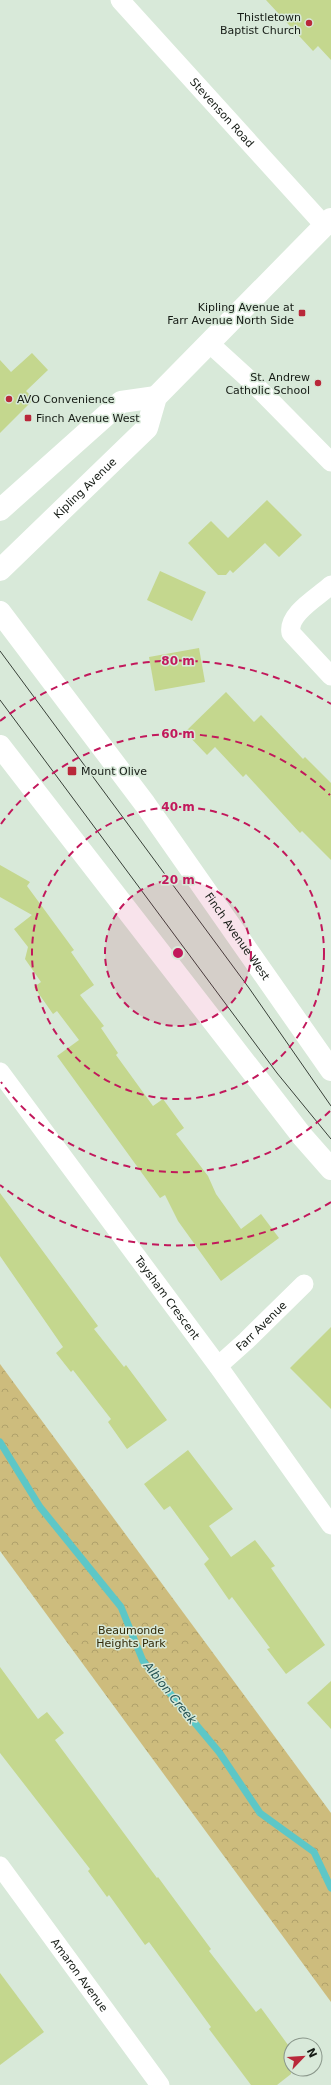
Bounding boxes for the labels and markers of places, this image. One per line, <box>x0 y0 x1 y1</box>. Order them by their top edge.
place label: Thistletown Baptist Church <box>220 11 301 37</box>
marker: Thistletown Baptist Church <box>304 18 314 28</box>
place label: Kipling Avenue at Farr Avenue North Side <box>167 301 295 327</box>
marker: Kipling Avenue at Farr Avenue North Side <box>297 308 307 318</box>
place label: St. Andrew Catholic School <box>225 371 310 397</box>
marker: St. Andrew Catholic School <box>313 378 323 388</box>
place label: AVO Convenience <box>17 393 115 406</box>
marker: AVO Convenience <box>4 394 14 404</box>
place label: Finch Avenue West <box>36 412 140 425</box>
marker: Finch Avenue West <box>23 413 33 423</box>
marker: Mount Olive <box>66 765 78 777</box>
place label: Mount Olive <box>81 765 147 778</box>
centre of rings <box>171 946 185 960</box>

